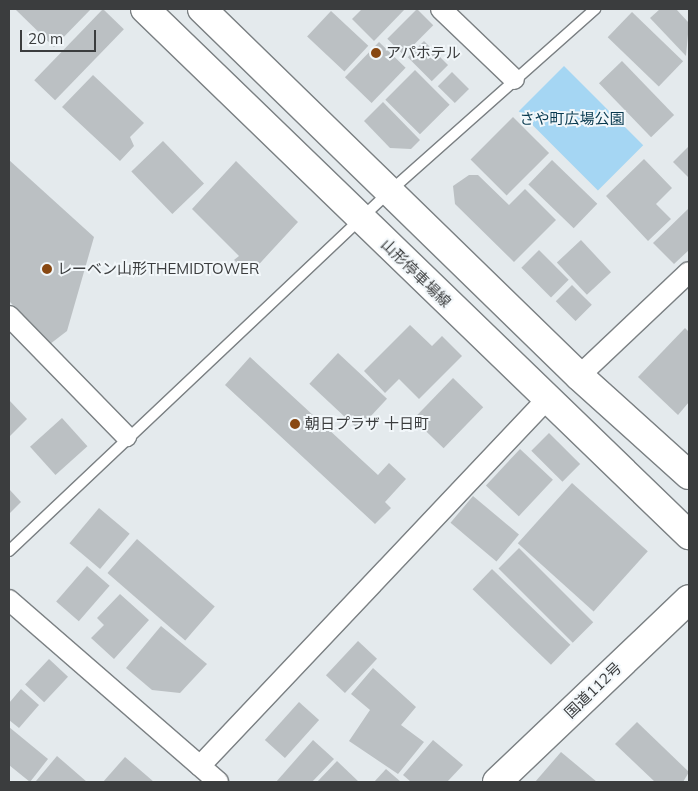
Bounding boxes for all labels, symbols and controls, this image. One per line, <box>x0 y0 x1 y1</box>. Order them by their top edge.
scale bar <box>22 20 99 52</box>
text: 20 m <box>28 29 63 48</box>
place label: アパホテル <box>386 44 461 62</box>
marker: アパホテル <box>370 47 382 59</box>
park label: さや町広場公園 <box>520 110 624 128</box>
street label: 山形停車場線 <box>377 235 455 311</box>
place label: レーベン山形THEMIDTOWER <box>57 260 259 278</box>
marker: レーベン山形THEMIDTOWER <box>41 263 53 275</box>
place label: 朝日プラザ 十日町 <box>305 415 429 433</box>
marker: 朝日プラザ 十日町 <box>289 418 301 430</box>
street label: 国道112号 <box>561 659 625 721</box>

